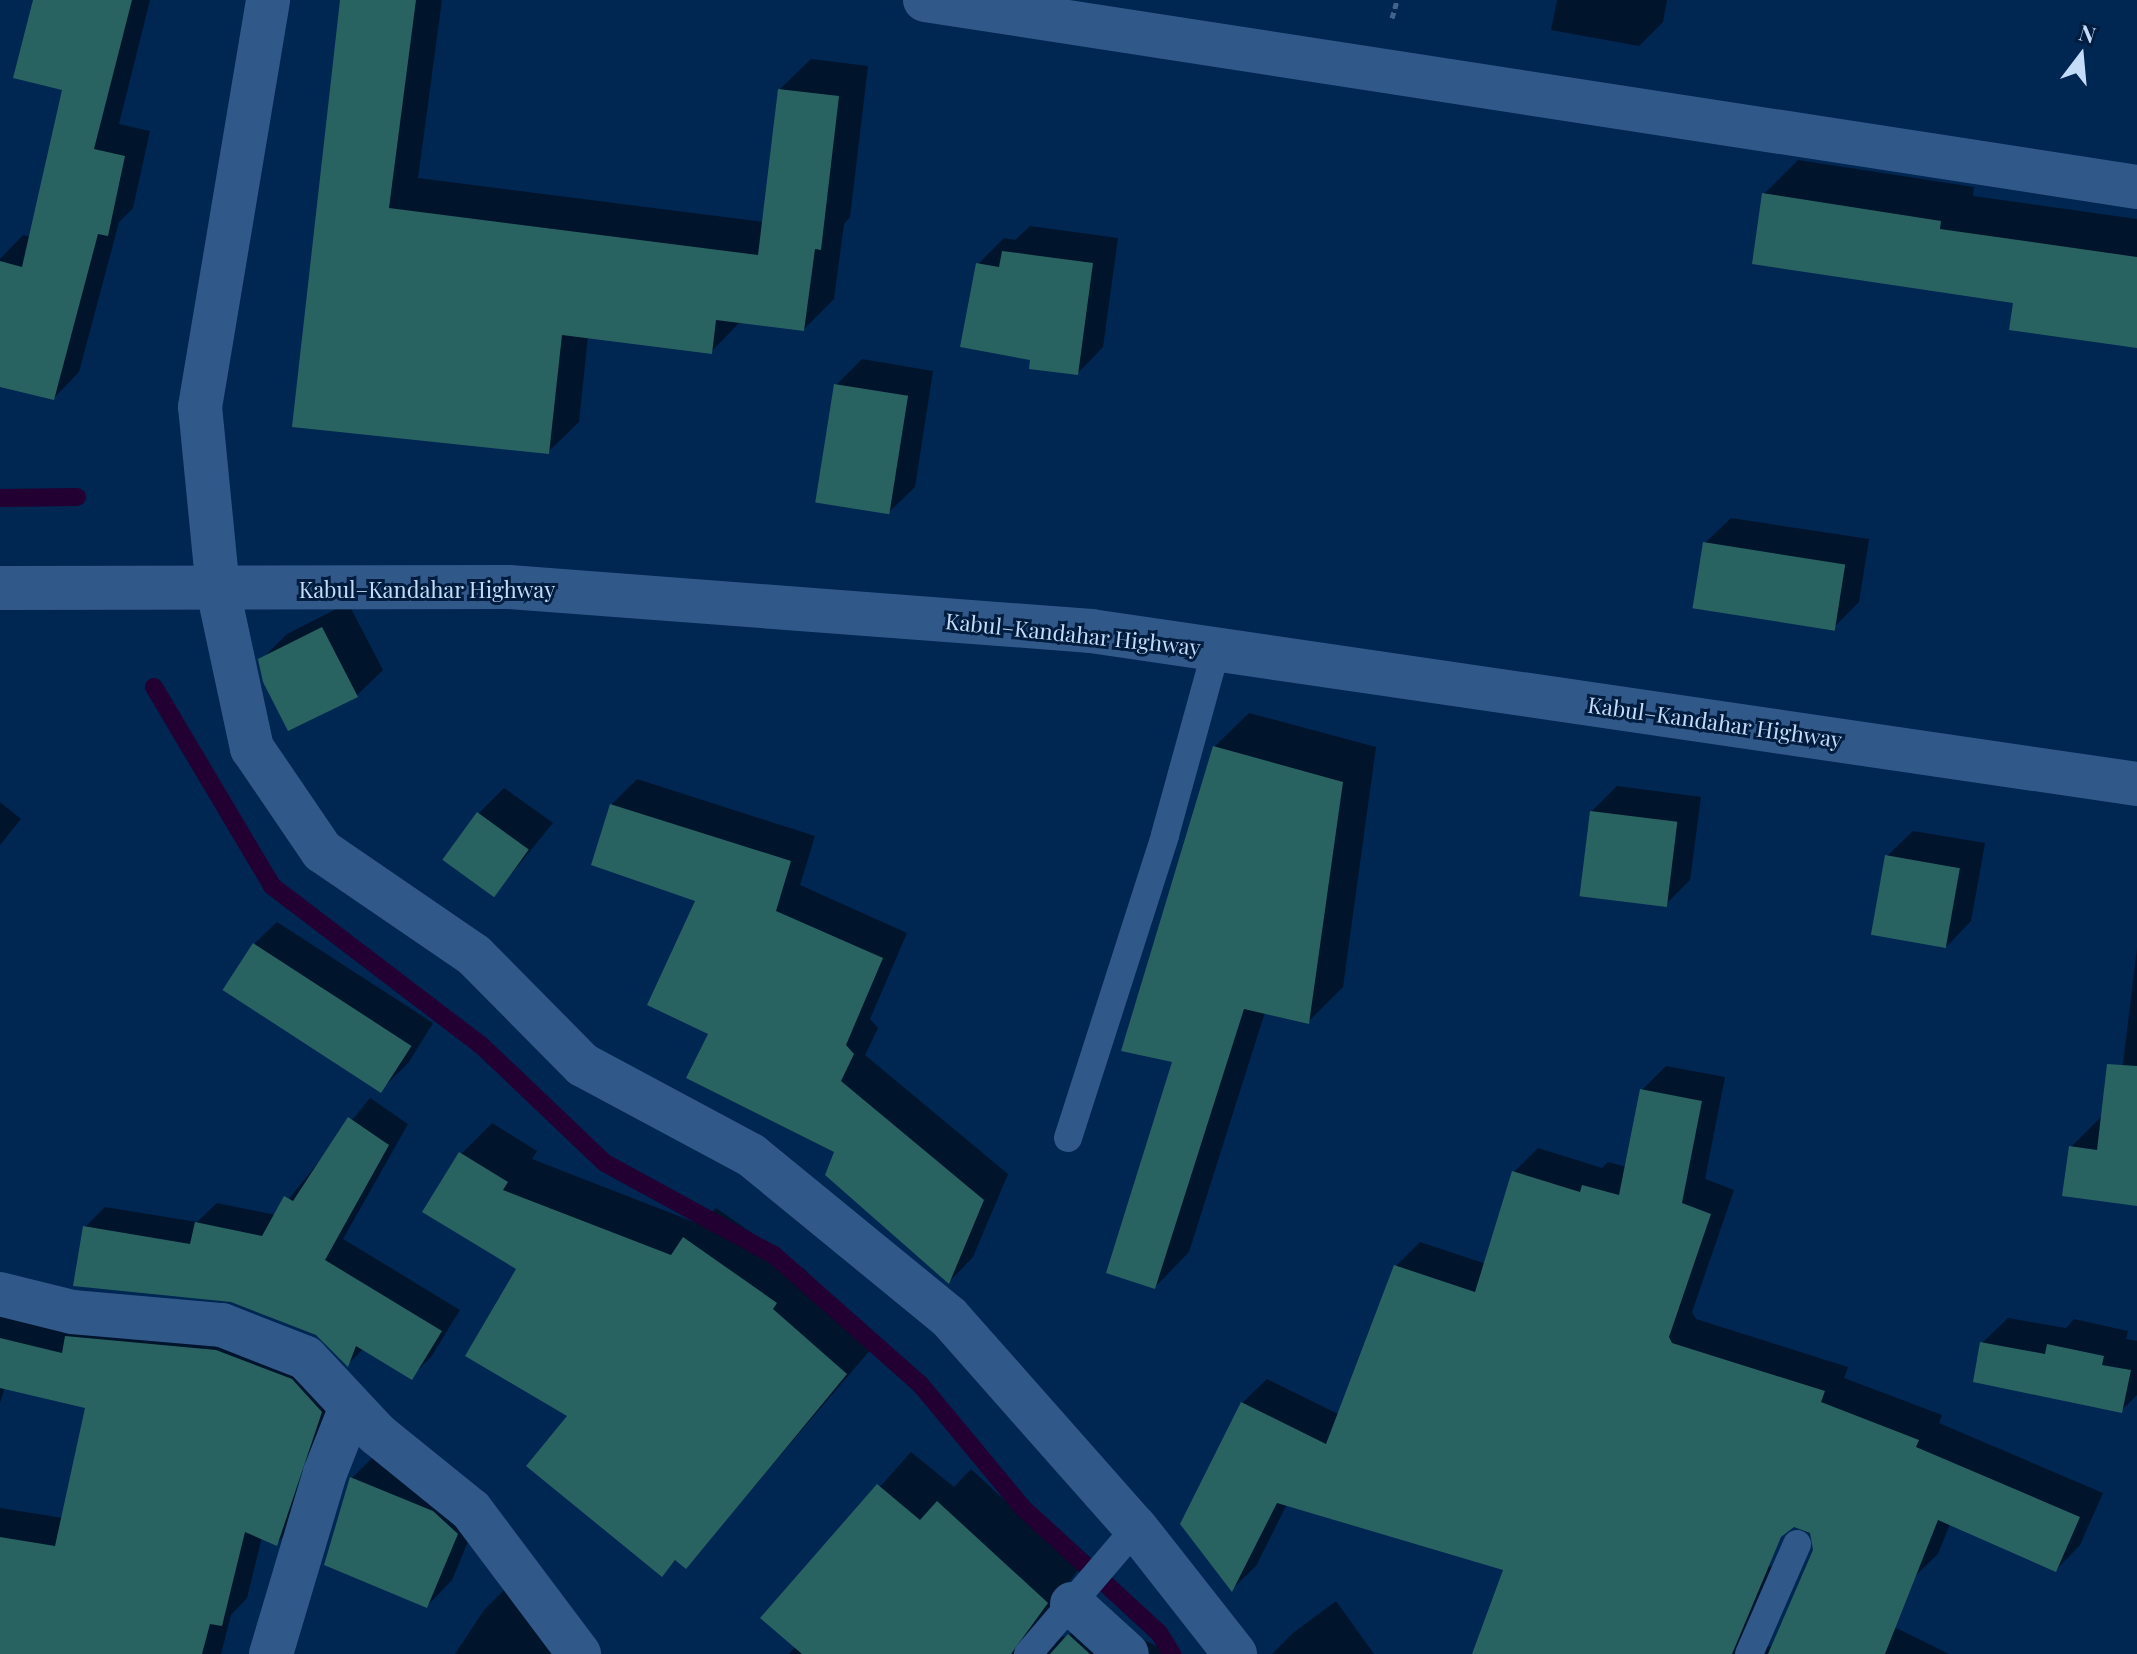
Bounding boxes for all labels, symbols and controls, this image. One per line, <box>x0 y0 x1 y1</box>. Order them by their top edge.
north arrow <box>2041 16 2121 96</box>
text: N <box>2076 16 2099 50</box>
street label: Kabul–Kandahar Highway <box>299 577 555 603</box>
street label: Kabul–Kandahar Highway <box>944 607 1202 661</box>
street label: Kabul–Kandahar Highway <box>1586 691 1844 753</box>

